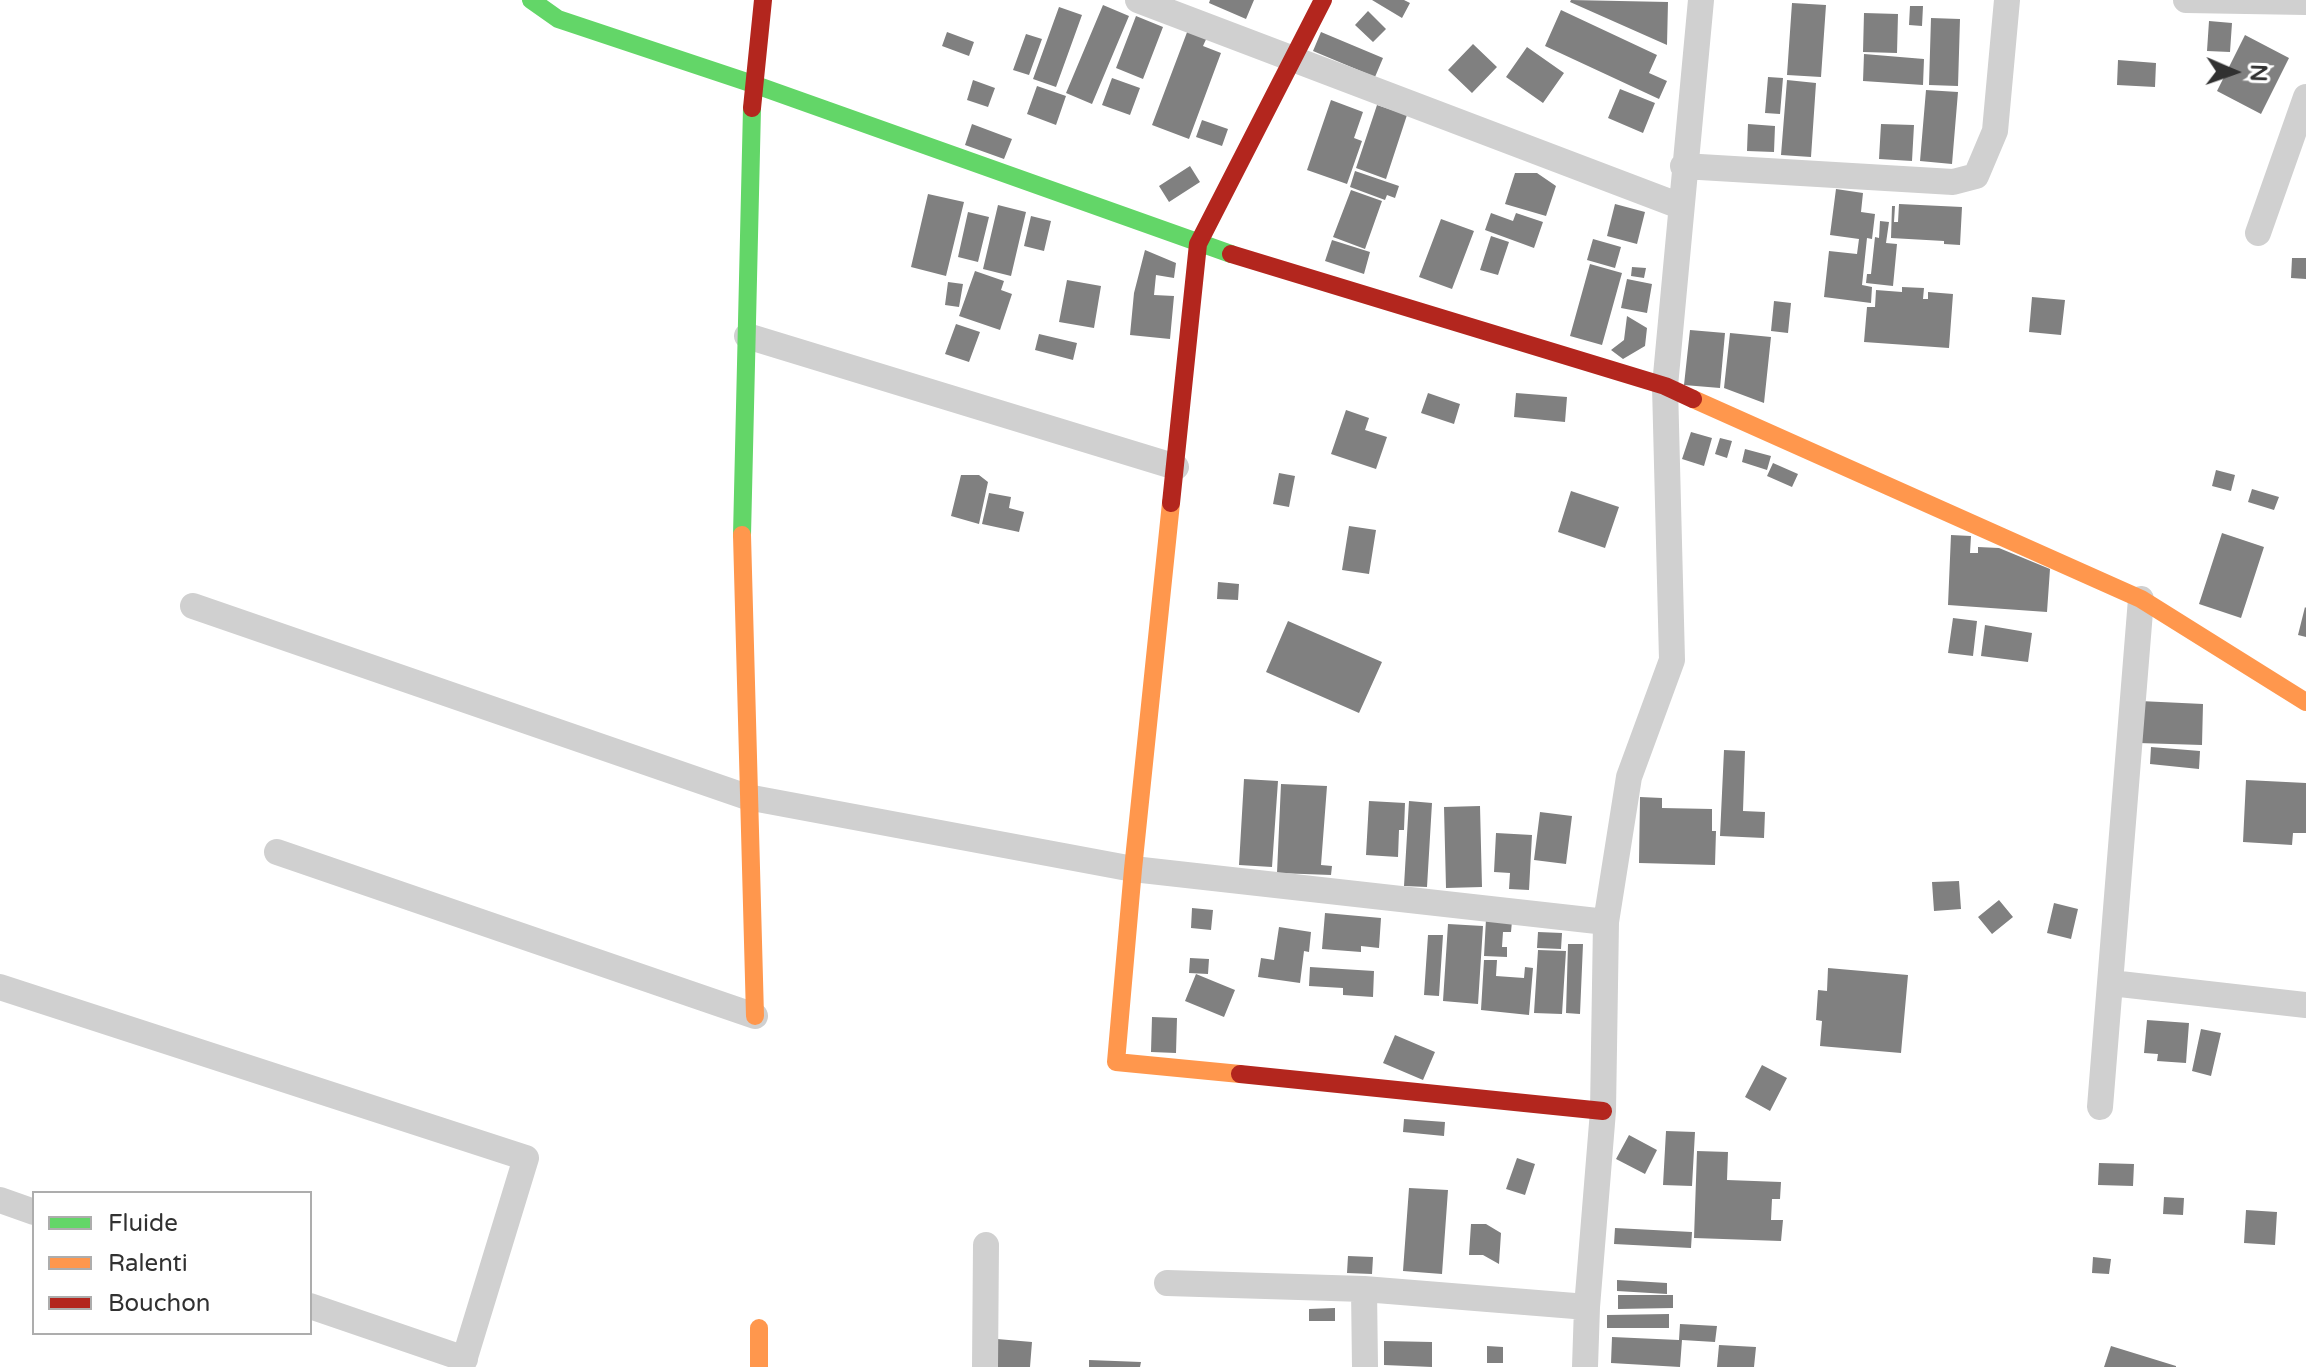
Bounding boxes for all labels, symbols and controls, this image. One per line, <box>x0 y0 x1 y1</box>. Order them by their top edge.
north arrow <box>2194 32 2274 112</box>
text: N <box>2245 64 2271 82</box>
legend <box>32 1191 312 1335</box>
text: Fluide <box>108 1209 178 1238</box>
text: Ralenti <box>108 1249 188 1278</box>
text: Bouchon <box>108 1289 210 1318</box>

